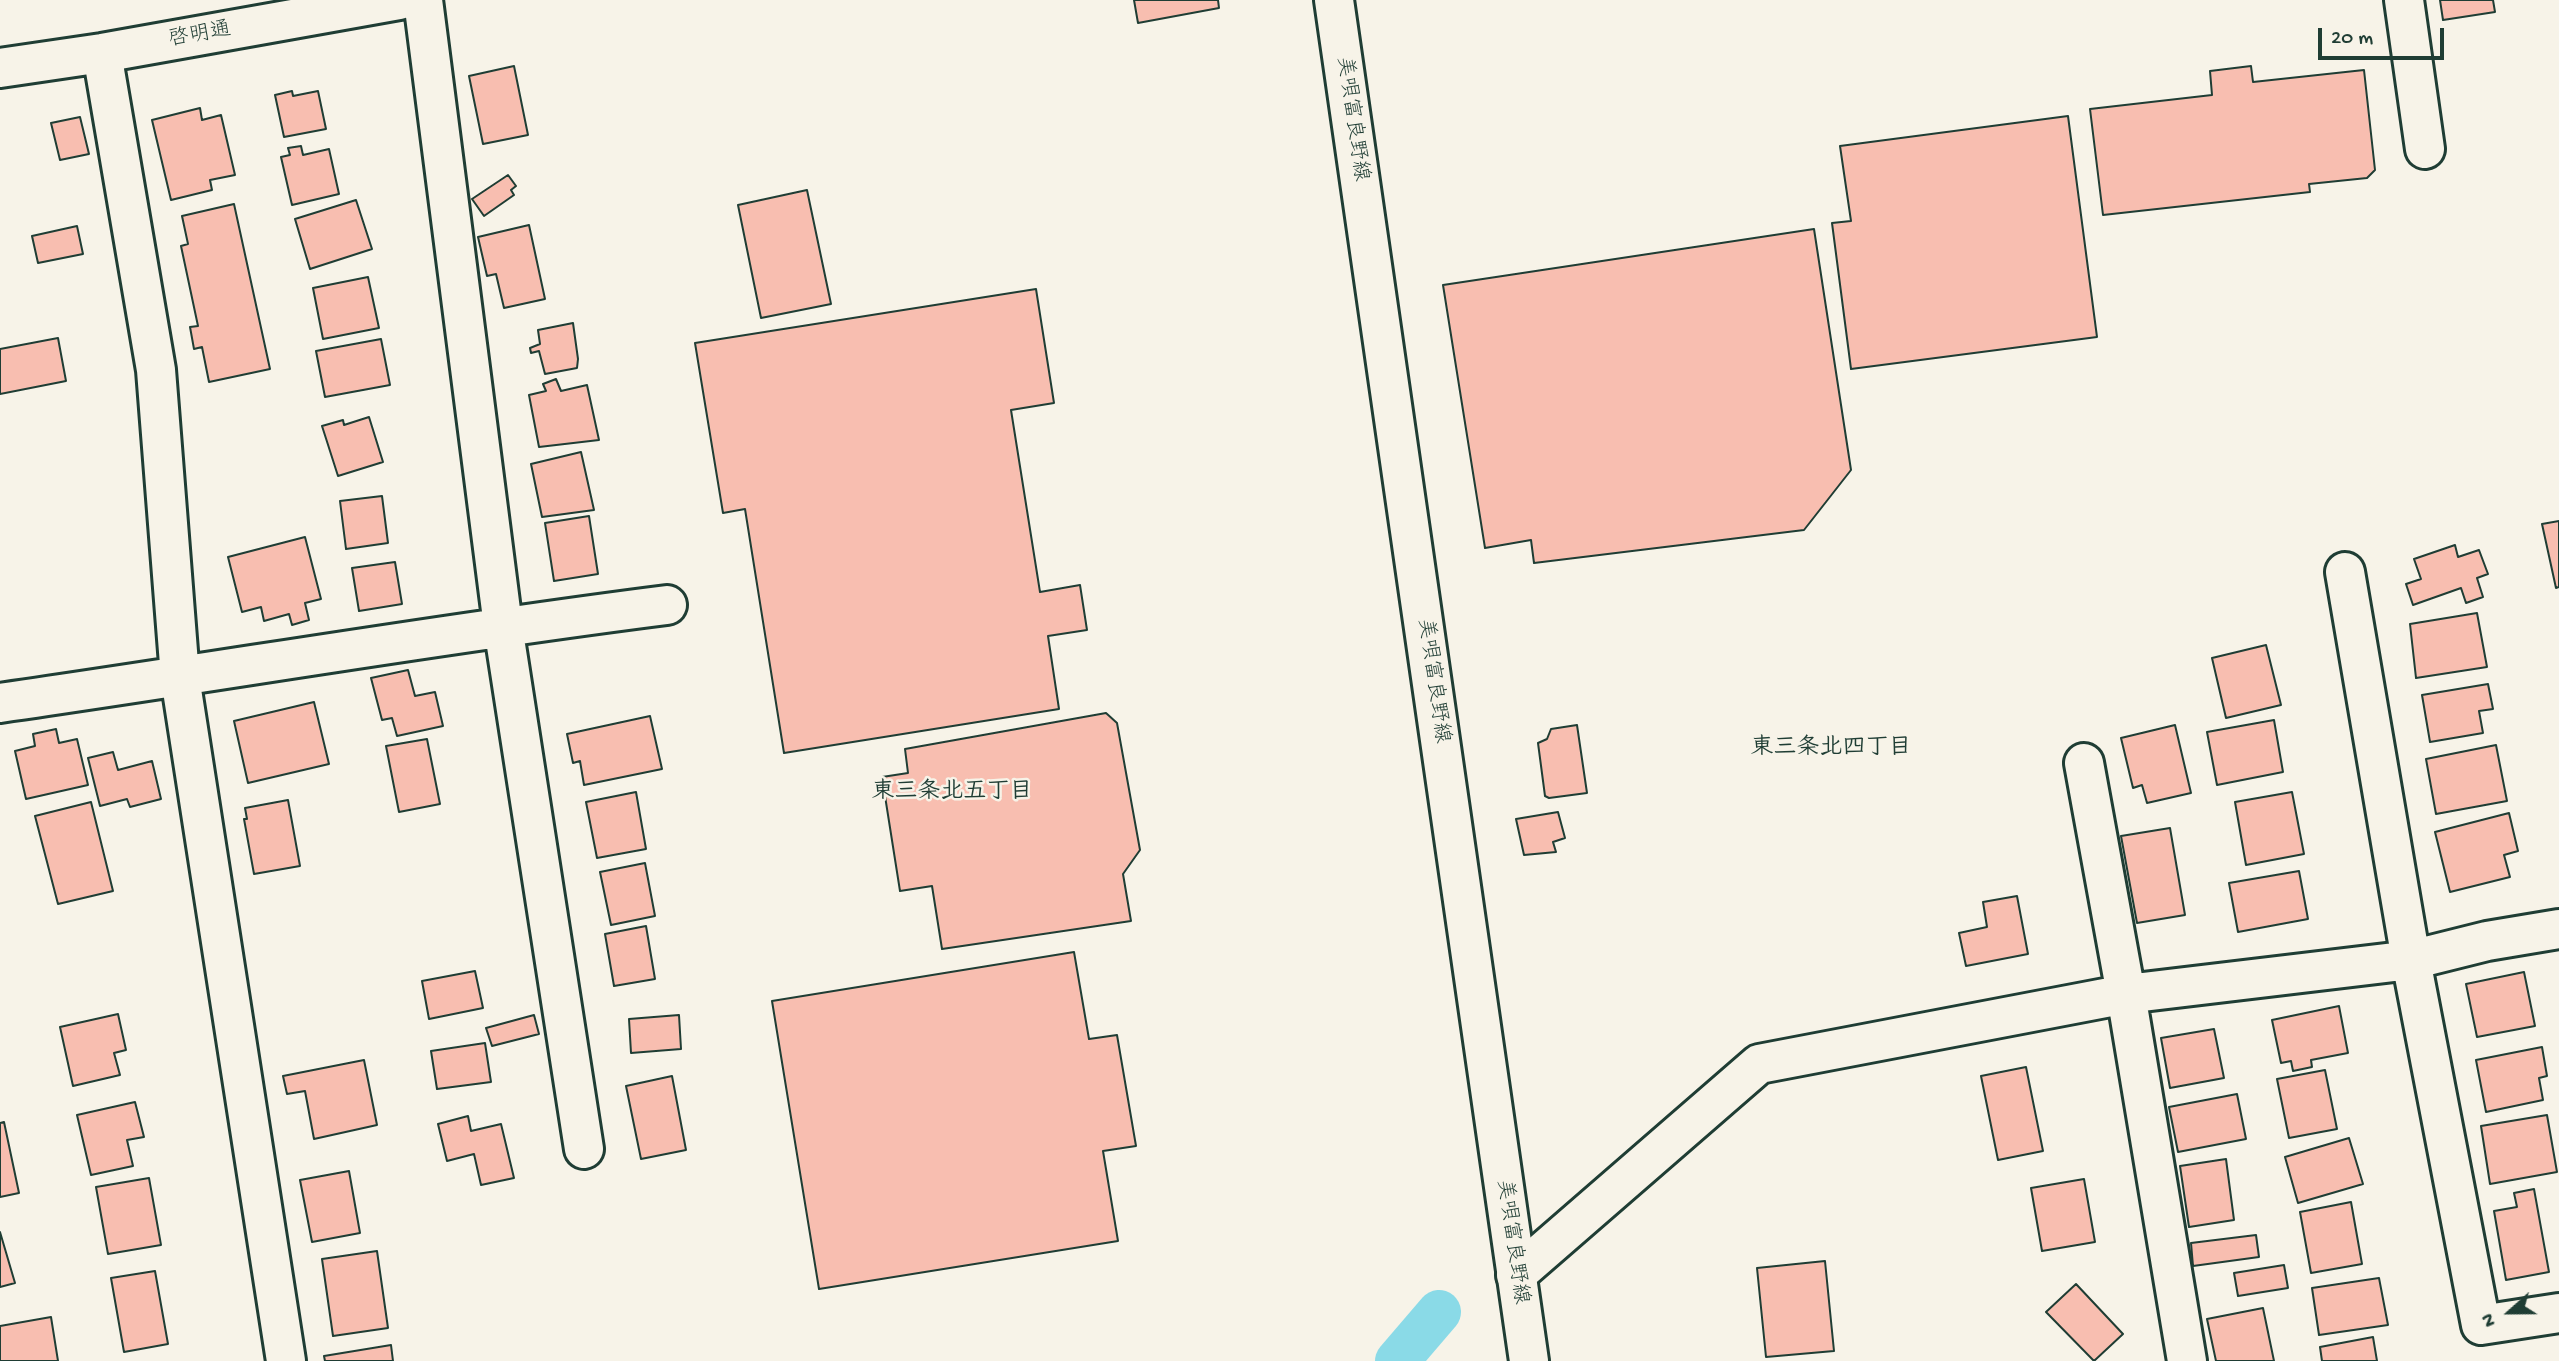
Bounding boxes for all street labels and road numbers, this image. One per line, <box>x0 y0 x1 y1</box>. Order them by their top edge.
street label: 啓明通 <box>167 18 233 54</box>
street label: 美唄富良野線 <box>1330 55 1372 183</box>
street label: 美唄富良野線 <box>1411 617 1453 745</box>
street label: 美唄富良野線 <box>1490 1178 1532 1306</box>

